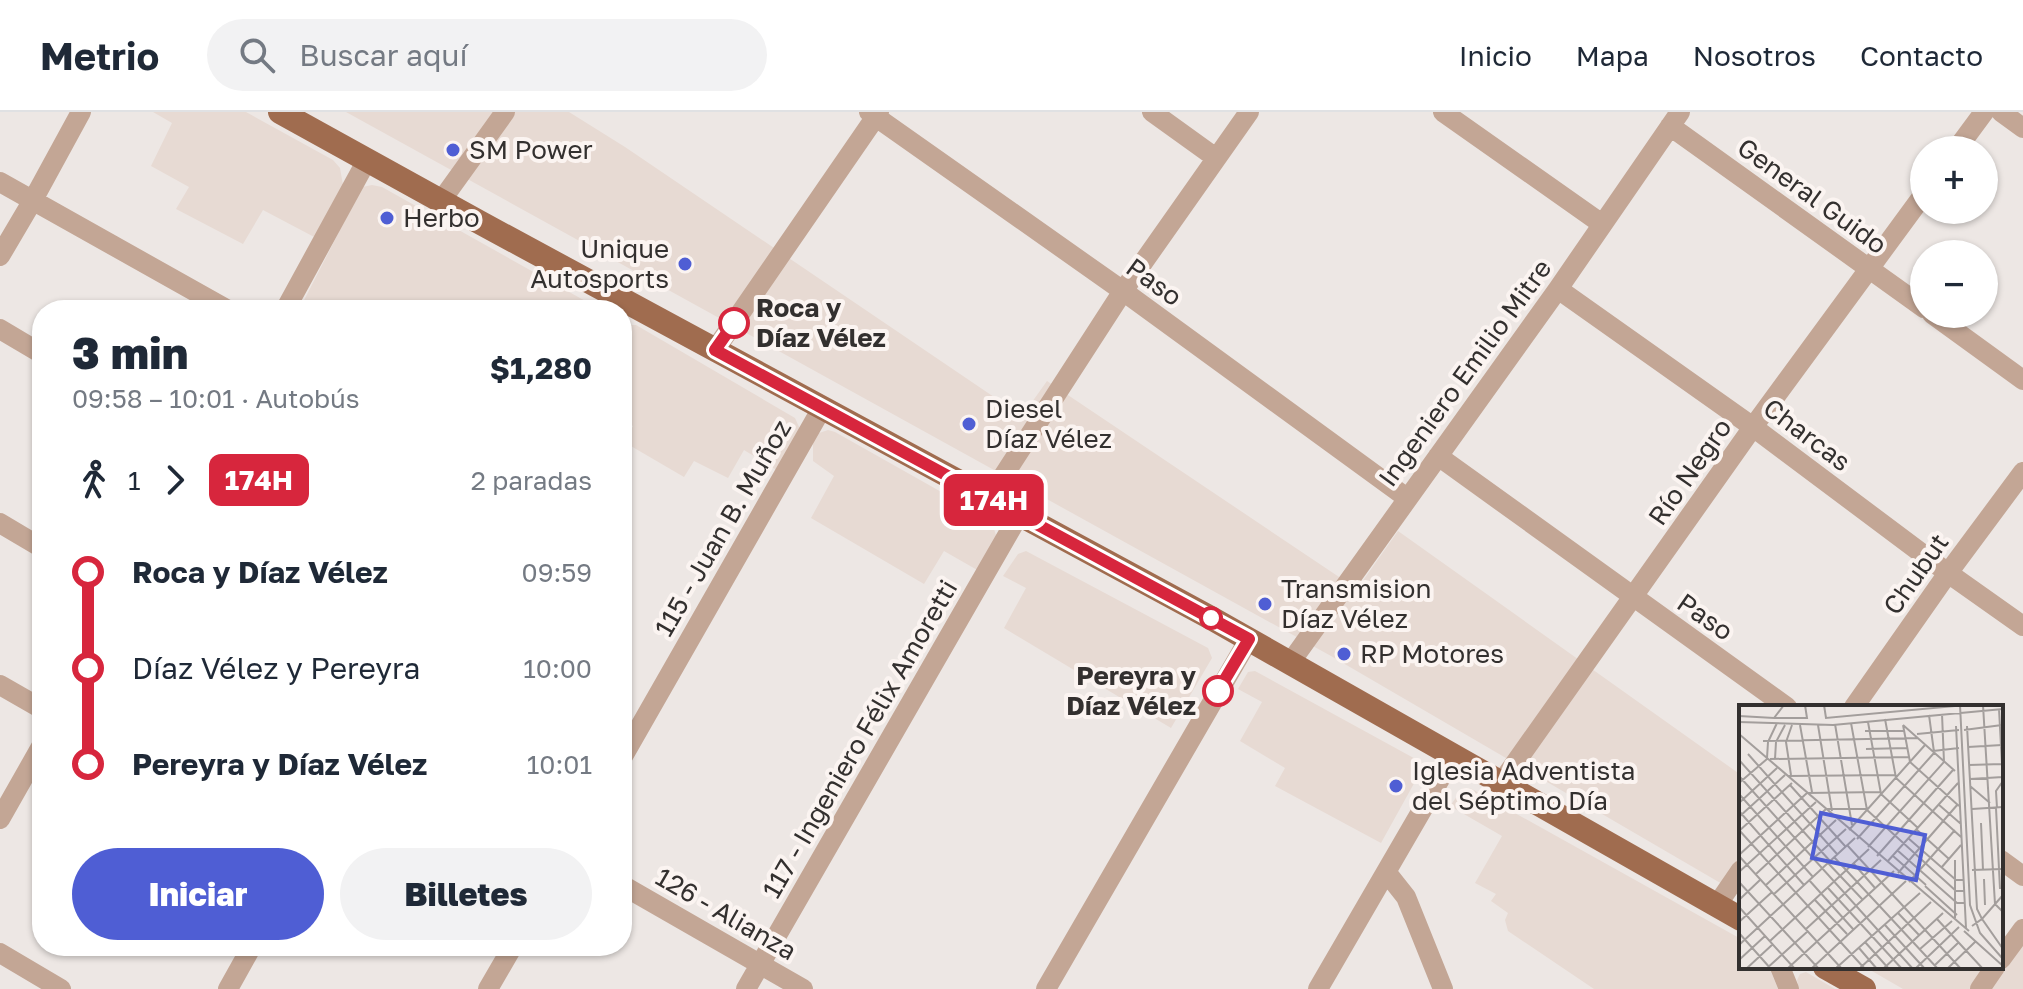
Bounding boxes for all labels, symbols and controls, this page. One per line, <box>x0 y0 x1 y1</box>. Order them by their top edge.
search box <box>207 19 767 91</box>
text: Metrio <box>40 33 159 78</box>
icon: search <box>235 33 279 77</box>
text: Buscar aquí <box>299 37 468 73</box>
text: Inicio <box>1459 39 1532 72</box>
text: Mapa <box>1576 39 1649 72</box>
text: Nosotros <box>1693 39 1816 72</box>
text: Contacto <box>1860 39 1983 72</box>
street label: General Guido <box>1732 131 1893 260</box>
place label: SM Power <box>469 134 593 165</box>
map controls <box>1910 136 1998 328</box>
button: + <box>1910 136 1998 224</box>
marker: SM Power <box>444 141 462 159</box>
place label: Herbo <box>403 202 480 233</box>
marker: Herbo <box>378 209 396 227</box>
place label: Unique Autosports <box>530 233 669 294</box>
button: − <box>1910 240 1998 328</box>
street label: Paso <box>1121 251 1188 312</box>
street label: Ingeniero Emilio Mitre <box>1372 253 1557 492</box>
marker: Unique Autosports <box>676 255 694 273</box>
place label: Roca y Díaz Vélez <box>756 292 886 353</box>
marker: Roca y Díaz Vélez <box>719 308 749 338</box>
text: 3 min <box>72 326 188 379</box>
text: $1,280 <box>490 350 592 386</box>
text: 09:58 – 10:01 · Autobús <box>72 383 360 414</box>
street label: Charcas <box>1758 392 1857 477</box>
place label: Diesel Díaz Vélez <box>985 393 1112 454</box>
street label: Río Negro <box>1642 412 1738 531</box>
street label: 115 - Juan B. Muñoz <box>648 414 797 642</box>
marker: Diesel Díaz Vélez <box>960 415 978 433</box>
icon: walk <box>72 458 116 502</box>
icon: forward <box>153 458 197 502</box>
text: 174H <box>225 463 293 496</box>
text: 1 <box>128 465 141 496</box>
text: 2 paradas <box>471 465 592 496</box>
line badge: 174H <box>938 474 1050 526</box>
text: 174H <box>960 483 1028 516</box>
street label: Chubut <box>1877 527 1955 620</box>
text: Roca y Díaz Vélez <box>132 554 388 590</box>
text: 09:59 <box>522 557 592 588</box>
place label: Transmision Díaz Vélez <box>1281 573 1431 634</box>
street label: 117 - Ingeniero Félix Amoretti <box>756 574 963 903</box>
street label: Paso <box>1671 586 1739 647</box>
marker: Transmision Díaz Vélez <box>1256 595 1274 613</box>
unlabelled marker <box>1200 607 1222 629</box>
place label: RP Motores <box>1360 638 1504 669</box>
marker: RP Motores <box>1335 645 1353 663</box>
text: Díaz Vélez y Pereyra <box>132 650 420 686</box>
text: 10:00 <box>523 653 592 684</box>
place label: Pereyra y Díaz Vélez <box>1066 660 1196 721</box>
marker: Pereyra y Díaz Vélez <box>1203 676 1233 706</box>
inset map <box>1739 705 2003 969</box>
text: Pereyra y Díaz Vélez <box>132 746 427 782</box>
text: 10:01 <box>527 749 592 780</box>
place label: Iglesia Adventista del Séptimo Día <box>1412 755 1635 816</box>
marker: Iglesia Adventista del Séptimo Día <box>1387 777 1405 795</box>
button: Iniciar <box>72 848 324 940</box>
button: Billetes <box>340 848 592 940</box>
street label: 126 - Alianza <box>650 861 802 966</box>

